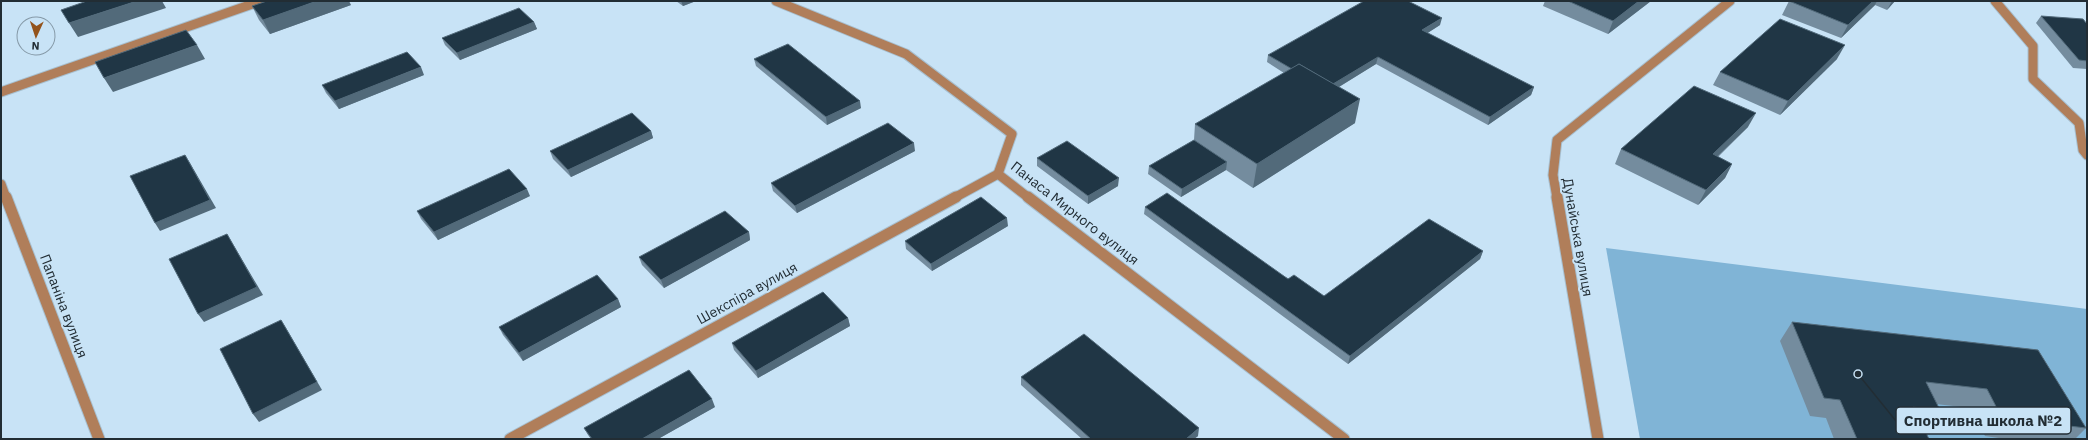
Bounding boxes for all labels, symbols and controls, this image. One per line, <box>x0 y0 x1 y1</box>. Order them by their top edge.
north arrow <box>16 16 56 56</box>
text: N <box>31 39 40 53</box>
street label: Панаса Мирного вулиця <box>1007 157 1143 269</box>
street label: Дунайська вулиця <box>1559 176 1597 298</box>
street label: Папаніна вулиця <box>36 251 92 361</box>
street label: Шекспіра вулиця <box>693 258 801 328</box>
callout: Спортивна школа №2 <box>1896 407 2071 434</box>
text: Спортивна школа №2 <box>1904 411 2062 430</box>

